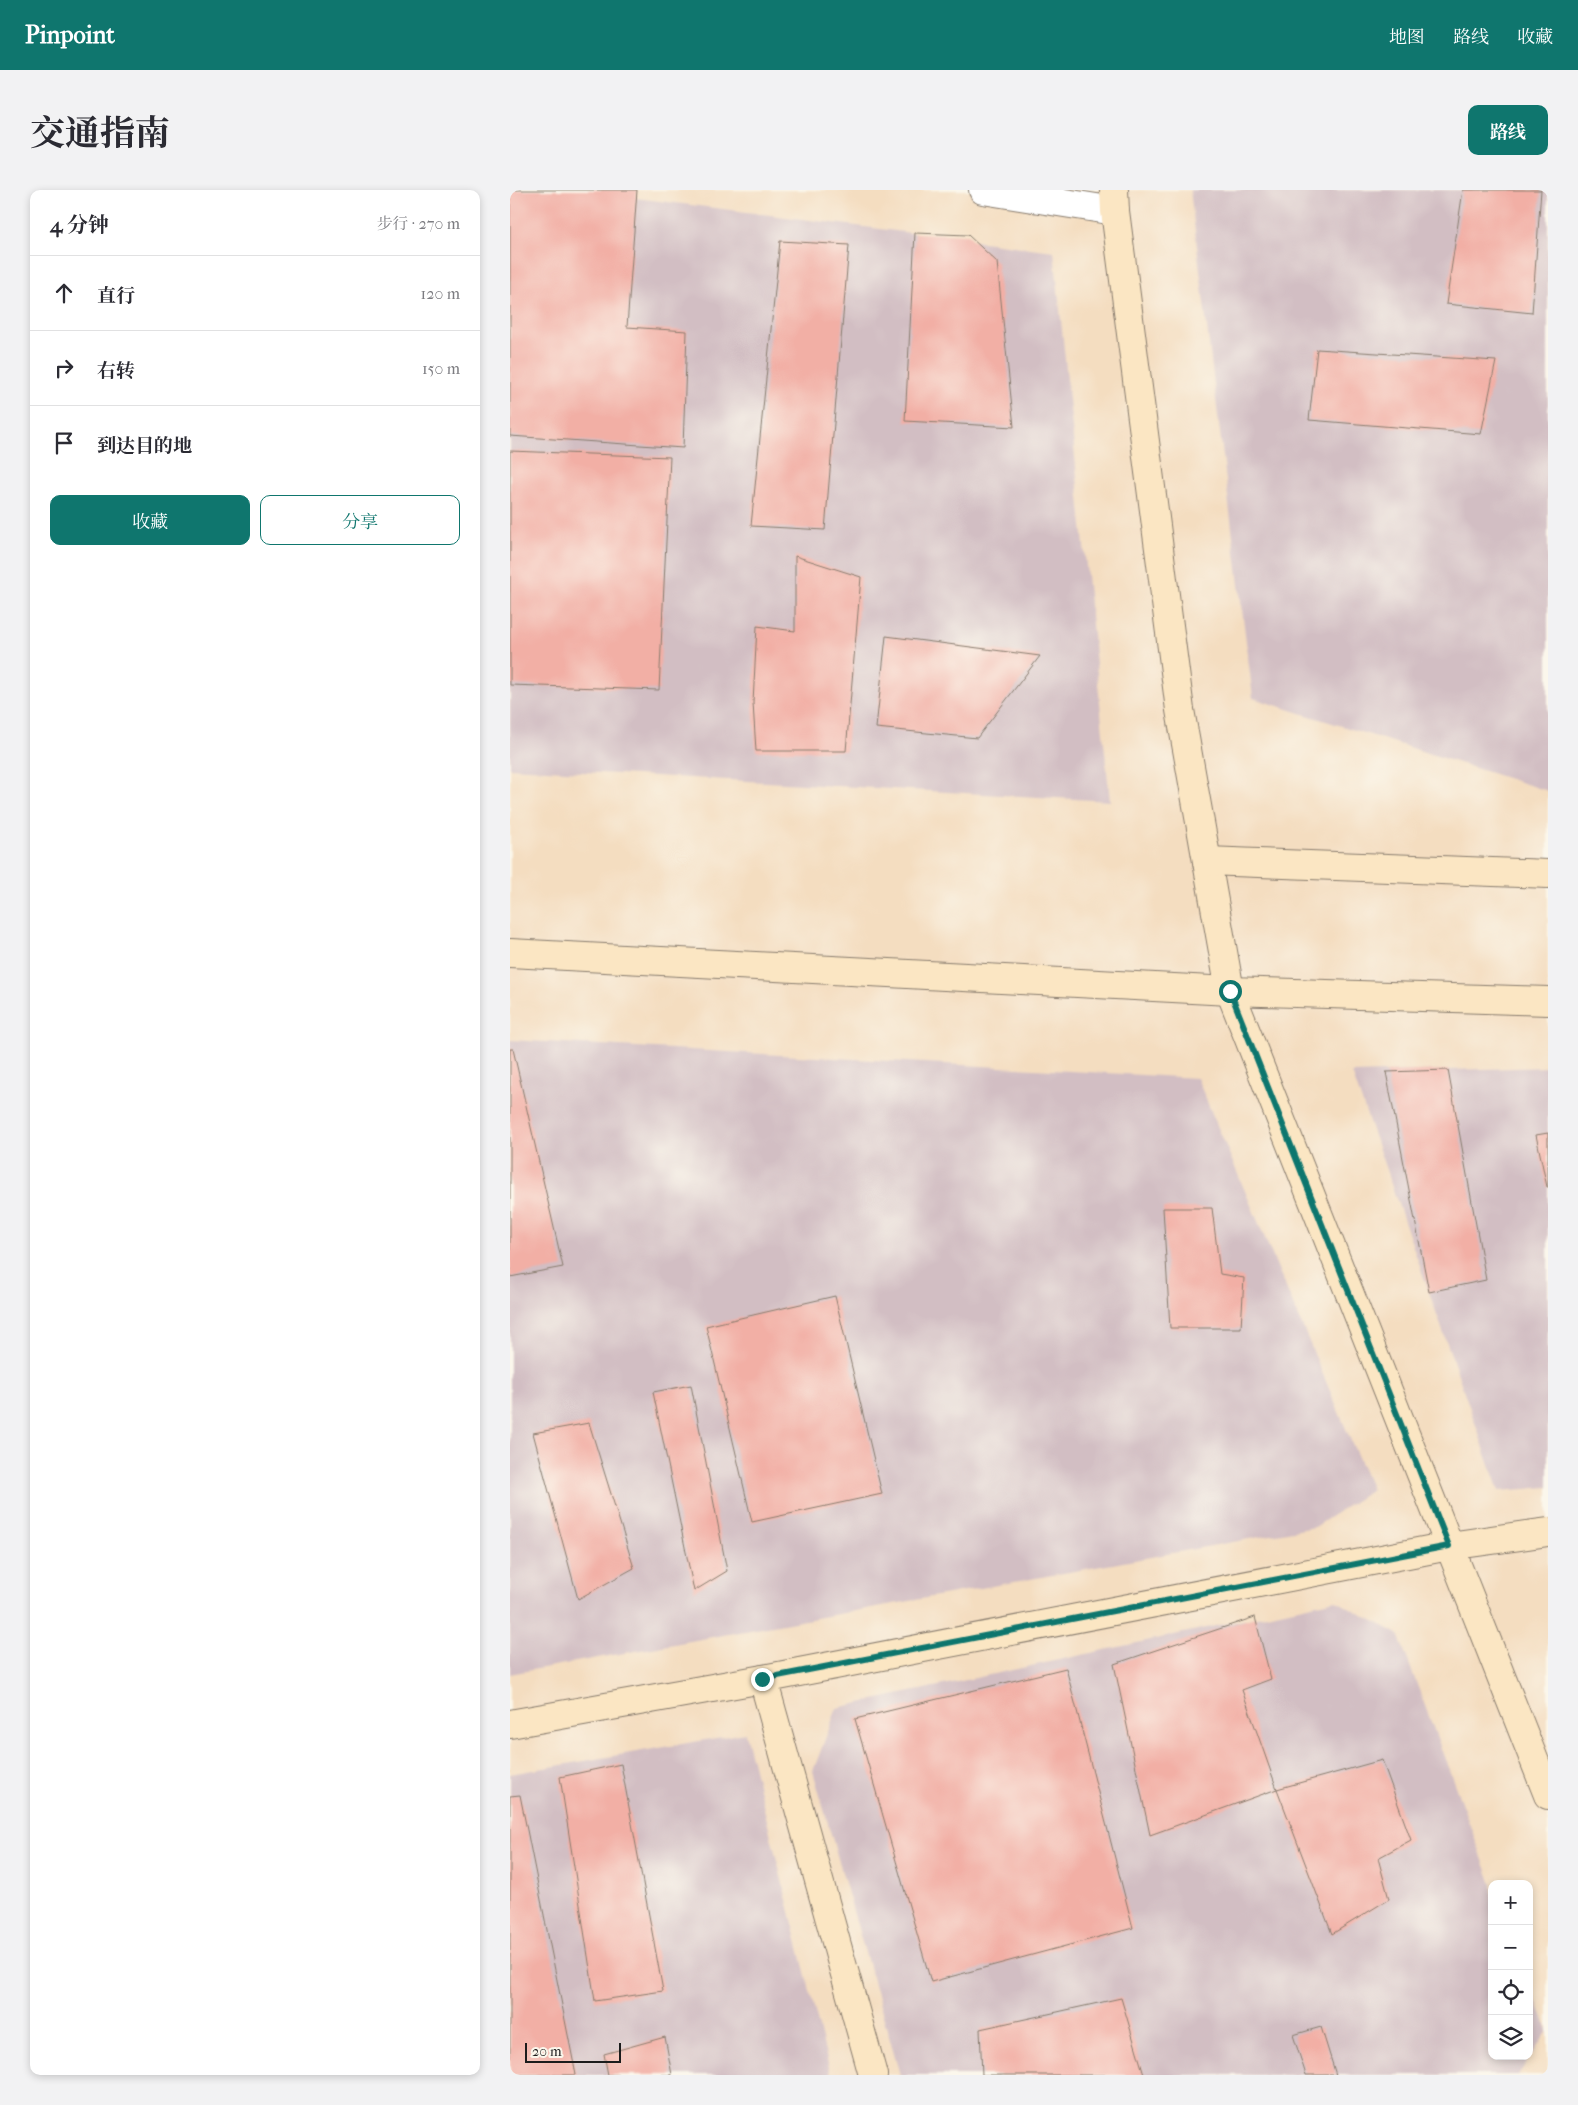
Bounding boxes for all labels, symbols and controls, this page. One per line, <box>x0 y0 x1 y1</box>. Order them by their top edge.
text: Pinpoint <box>25 21 115 49</box>
text: 地图 <box>1389 27 1425 48</box>
text: 路线 <box>1453 27 1489 48</box>
text: 收藏 <box>1517 27 1553 48</box>
button: 路线 <box>1468 105 1548 155</box>
text: 交通指南 <box>30 113 170 154</box>
text: 4 分钟 <box>50 213 109 237</box>
text: 步行 · 270 m <box>376 214 460 233</box>
icon: ahead <box>50 279 78 307</box>
text: 120 m <box>421 284 460 303</box>
text: 直行 <box>97 285 135 307</box>
icon: right <box>50 354 78 382</box>
text: 150 m <box>422 359 460 378</box>
text: 右转 <box>97 360 135 382</box>
icon: arrive <box>50 429 78 457</box>
text: 到达目的地 <box>97 435 192 457</box>
button: 收藏 <box>50 495 250 545</box>
button: 分享 <box>260 495 460 545</box>
route start <box>1219 980 1242 1003</box>
route end <box>751 1668 774 1691</box>
map controls <box>1488 1880 1533 2060</box>
button: + <box>1488 1880 1533 1925</box>
button: − <box>1488 1925 1533 1970</box>
button: locate <box>1488 1970 1533 2015</box>
button: layers <box>1488 2015 1533 2060</box>
scale bar <box>525 2040 621 2063</box>
text: 20 m <box>532 2043 562 2060</box>

